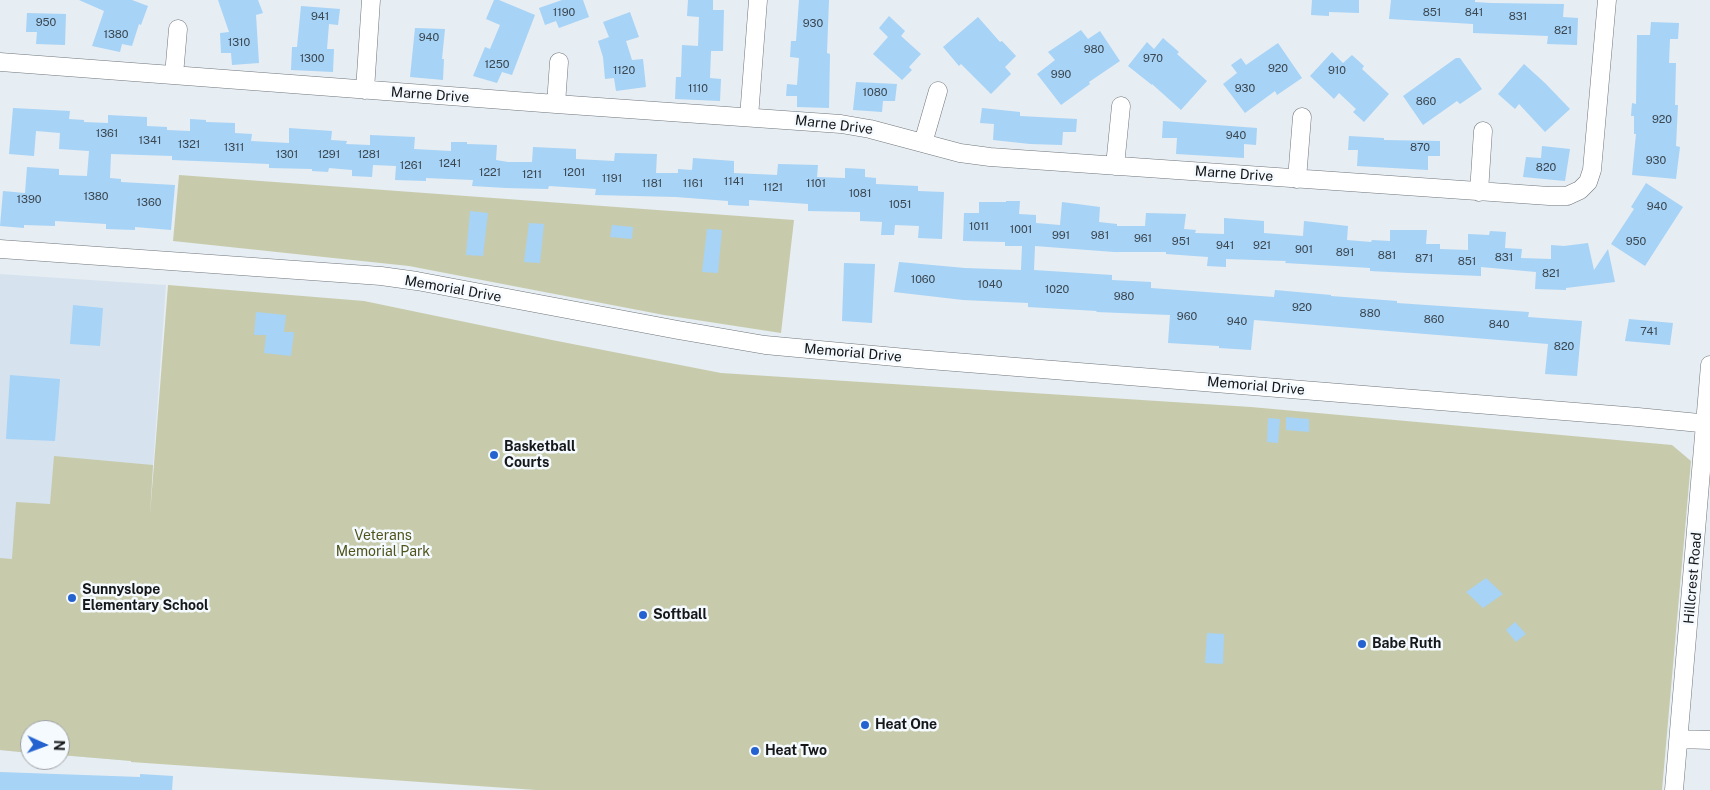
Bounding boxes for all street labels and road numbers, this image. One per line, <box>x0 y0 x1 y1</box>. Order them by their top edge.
street label: Marne Drive <box>390 84 470 106</box>
street label: Marne Drive <box>794 112 874 138</box>
street label: Marne Drive <box>1194 163 1274 185</box>
street label: Memorial Drive <box>403 272 503 306</box>
street label: Memorial Drive <box>803 340 903 366</box>
street label: Memorial Drive <box>1206 373 1306 399</box>
street label: Hillcrest Road <box>1681 531 1705 625</box>

